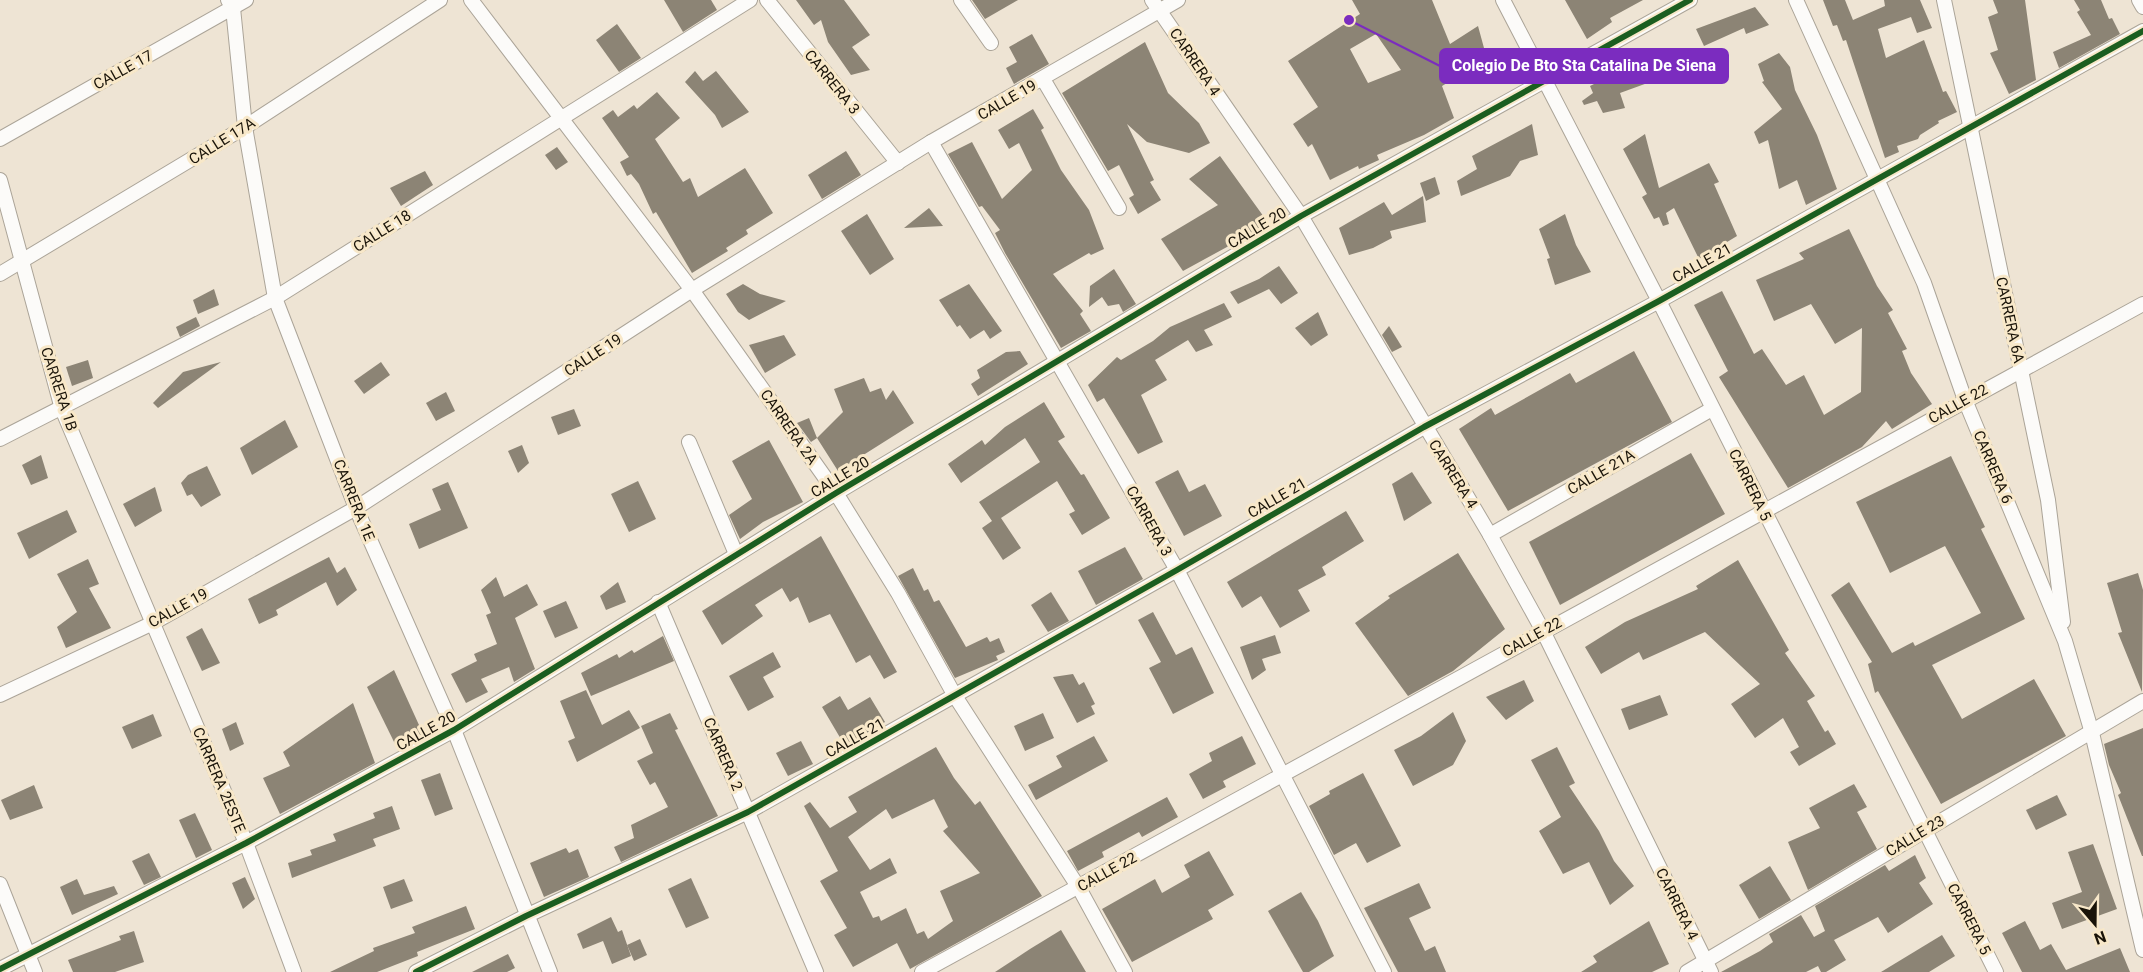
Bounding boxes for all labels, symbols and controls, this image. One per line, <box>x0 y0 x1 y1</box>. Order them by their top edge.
street label: CARRERA 4 <box>1166 25 1225 100</box>
street label: CALLE 17 <box>90 46 156 94</box>
street label: CARRERA 3 <box>801 46 863 118</box>
callout: Colegio De Bto Sta Catalina De Siena <box>1440 49 1728 83</box>
text: Colegio De Bto Sta Catalina De Siena <box>1452 56 1717 75</box>
street label: CALLE 19 <box>974 76 1040 124</box>
street label: CALLE 17A <box>186 113 259 168</box>
street label: CALLE 20 <box>1225 204 1289 252</box>
street label: CALLE 18 <box>350 206 414 256</box>
street label: CALLE 21 <box>1669 239 1735 287</box>
street label: CARRERA 6A <box>1992 275 2028 365</box>
street label: CALLE 19 <box>561 330 625 380</box>
street label: CARRERA 1B <box>37 345 81 433</box>
street label: CALLE 22 <box>1925 380 1991 428</box>
street label: CARRERA 2A <box>757 386 822 468</box>
street label: CARRERA 6 <box>1970 428 2016 506</box>
street label: CARRERA 4 <box>1425 436 1482 512</box>
street label: CALLE 21A <box>1564 445 1638 498</box>
street label: CARRERA 5 <box>1725 446 1775 524</box>
street label: CALLE 20 <box>808 453 872 501</box>
street label: CARRERA 1E <box>329 457 379 544</box>
street label: CALLE 21 <box>1244 474 1310 522</box>
street label: CARRERA 3 <box>1122 483 1176 559</box>
street label: CALLE 19 <box>145 584 211 632</box>
street label: CALLE 22 <box>1499 613 1565 661</box>
street label: CALLE 20 <box>393 707 459 755</box>
street label: CALLE 21 <box>822 714 888 762</box>
street label: CARRERA 2 <box>700 715 746 793</box>
street label: CARRERA 2ESTE <box>189 725 249 836</box>
street label: CALLE 23 <box>1883 812 1947 860</box>
street label: CALLE 22 <box>1074 848 1140 896</box>
street label: CARRERA 4 <box>1652 865 1702 943</box>
street label: CARRERA 5 <box>1943 880 1995 958</box>
north arrow <box>2065 894 2125 954</box>
text: N <box>2091 927 2109 948</box>

